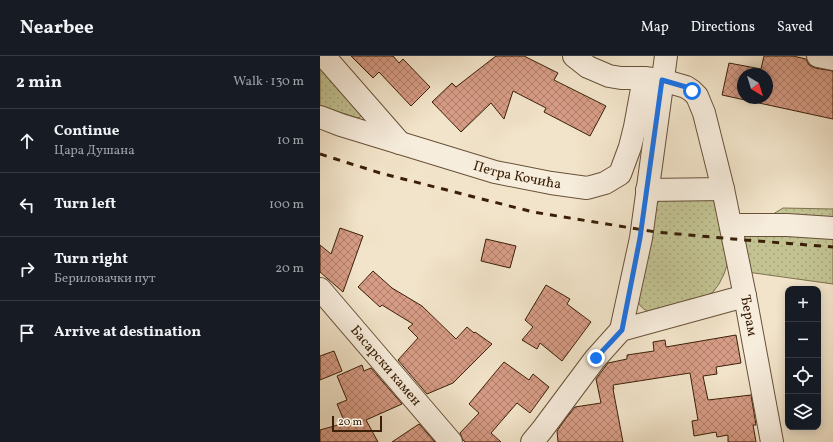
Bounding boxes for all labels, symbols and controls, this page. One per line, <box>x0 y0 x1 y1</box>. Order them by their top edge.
text: Nearbee <box>20 15 94 41</box>
text: Map <box>641 18 669 37</box>
text: Directions <box>691 18 755 37</box>
text: Saved <box>777 18 813 37</box>
north arrow <box>737 68 773 104</box>
text: 2 min <box>16 71 62 94</box>
text: Walk · 130 m <box>233 73 304 91</box>
route start <box>683 82 701 100</box>
text: Continue <box>54 121 119 142</box>
icon: ahead <box>16 130 38 152</box>
text: 10 m <box>277 132 304 150</box>
text: Цара Душана <box>54 142 135 160</box>
street label: Петра Кочића <box>471 156 562 194</box>
icon: left <box>16 194 38 216</box>
text: Turn left <box>54 194 116 215</box>
text: 100 m <box>269 196 304 214</box>
text: Turn right <box>54 249 128 270</box>
icon: right <box>16 258 38 280</box>
text: 20 m <box>275 260 304 278</box>
text: Бериловачки пут <box>54 270 156 288</box>
map controls <box>785 286 821 430</box>
button: + <box>785 286 821 322</box>
street label: Ђерам <box>735 293 762 338</box>
street label: Басарски камен <box>346 321 426 411</box>
icon: arrive <box>16 322 38 344</box>
text: Arrive at destination <box>54 322 201 343</box>
button: − <box>785 322 821 358</box>
route end <box>587 349 605 367</box>
button: locate <box>785 358 821 394</box>
button: layers <box>785 394 821 430</box>
scale bar <box>332 414 382 433</box>
text: 20 m <box>338 415 362 430</box>

